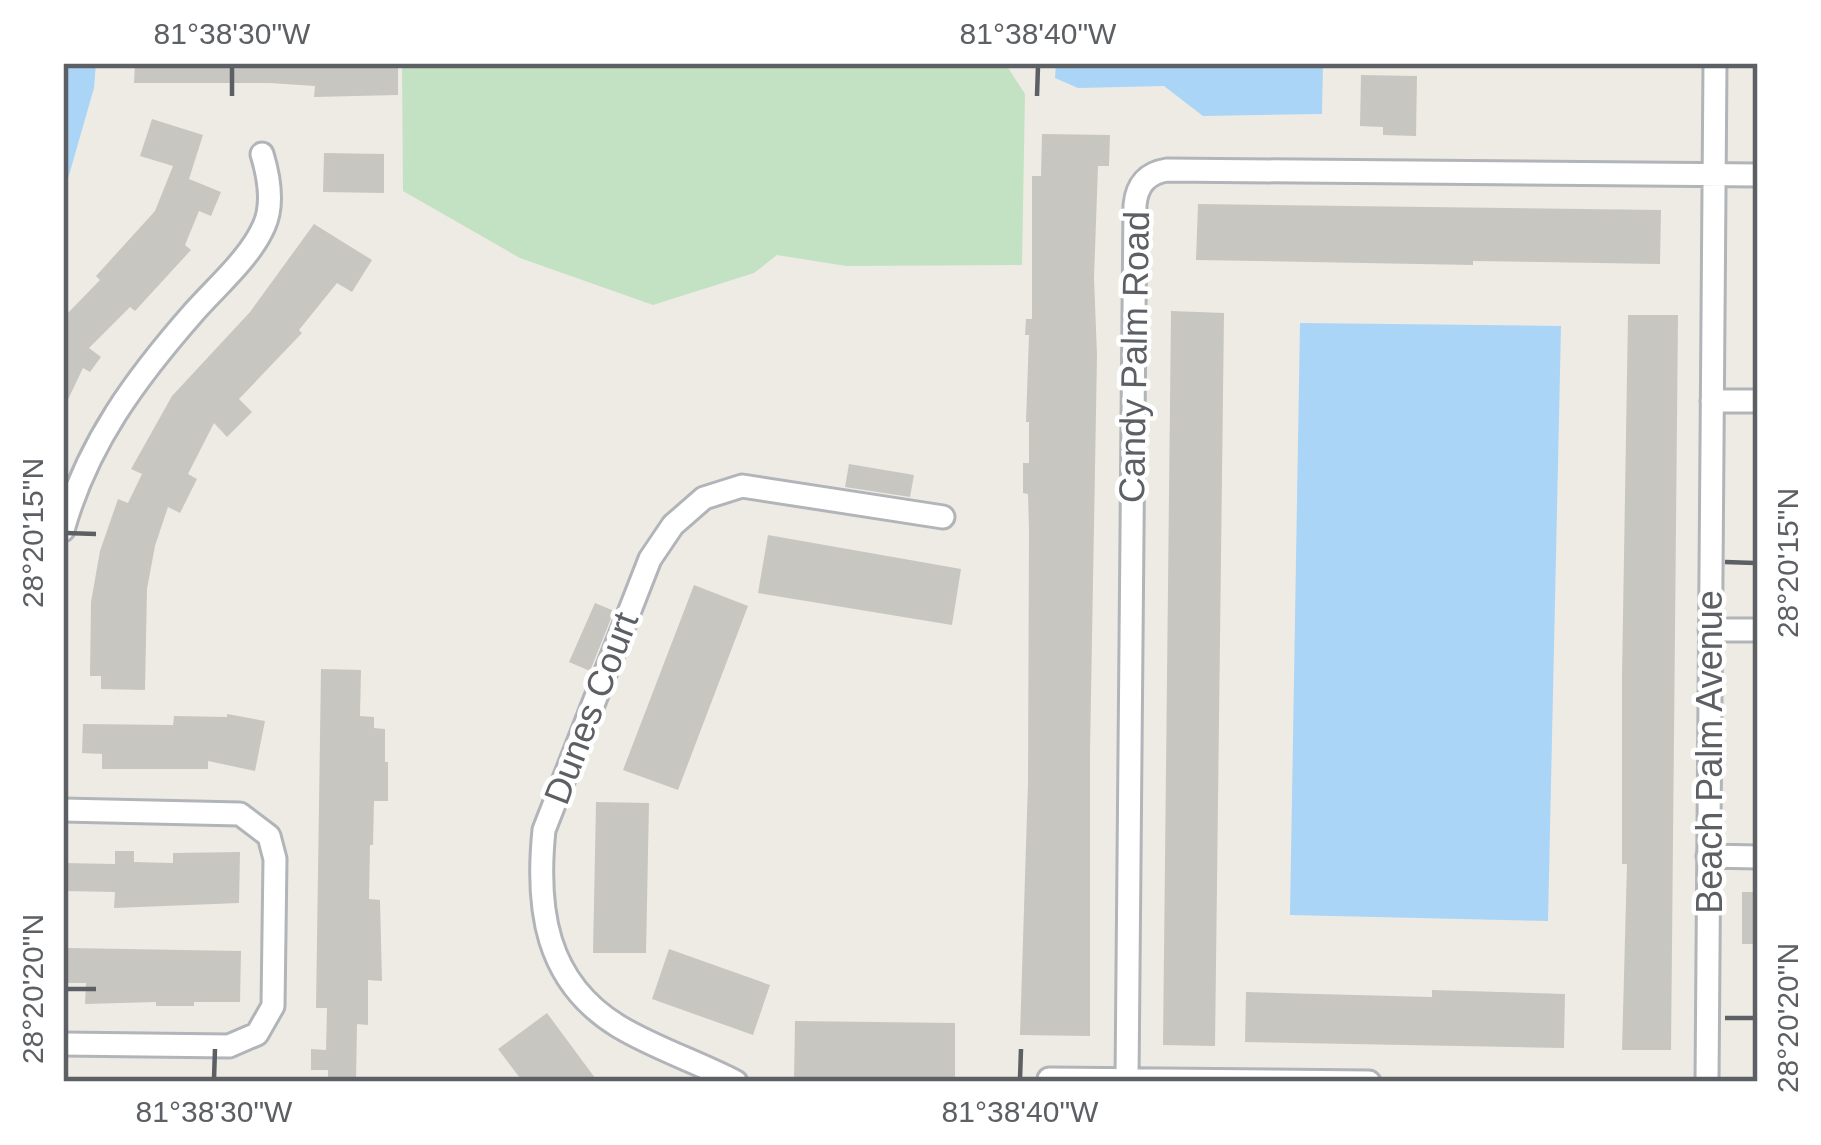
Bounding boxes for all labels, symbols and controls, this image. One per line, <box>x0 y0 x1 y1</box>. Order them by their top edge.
text: 81°38'30"W <box>154 17 311 50</box>
text: 81°38'40"W <box>960 17 1117 50</box>
street label: Candy Palm Road <box>1111 211 1157 503</box>
text: 28°20'15"N <box>16 458 49 608</box>
text: 28°20'15"N <box>1771 488 1804 638</box>
street label: Beach Palm Avenue <box>1689 590 1730 914</box>
street label: Dunes Court <box>536 606 646 810</box>
text: 28°20'20"N <box>16 914 49 1064</box>
text: 28°20'20"N <box>1771 943 1804 1093</box>
text: 81°38'30"W <box>136 1095 293 1128</box>
text: 81°38'40"W <box>942 1095 1099 1128</box>

